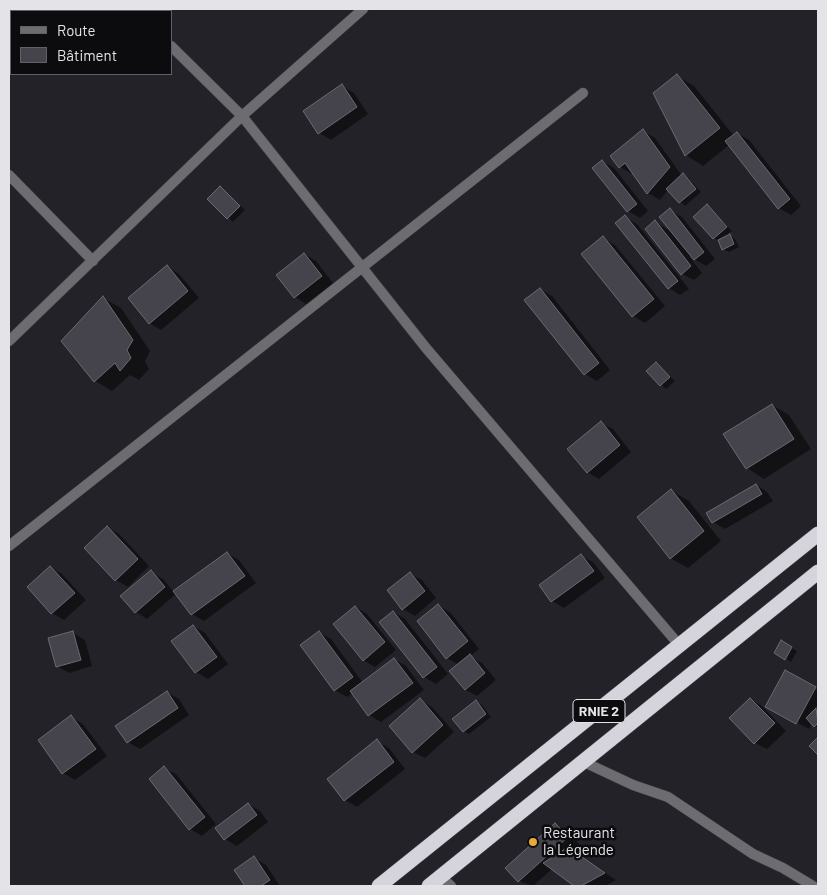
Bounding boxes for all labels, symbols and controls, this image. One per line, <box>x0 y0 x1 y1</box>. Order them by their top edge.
legend <box>10 10 172 75</box>
text: Route <box>57 21 96 39</box>
text: Bâtiment <box>57 46 117 64</box>
road number: RNIE 2 <box>573 699 625 722</box>
place label: Restaurant la Légende <box>543 824 615 859</box>
marker: Restaurant la Légende <box>527 836 539 848</box>

